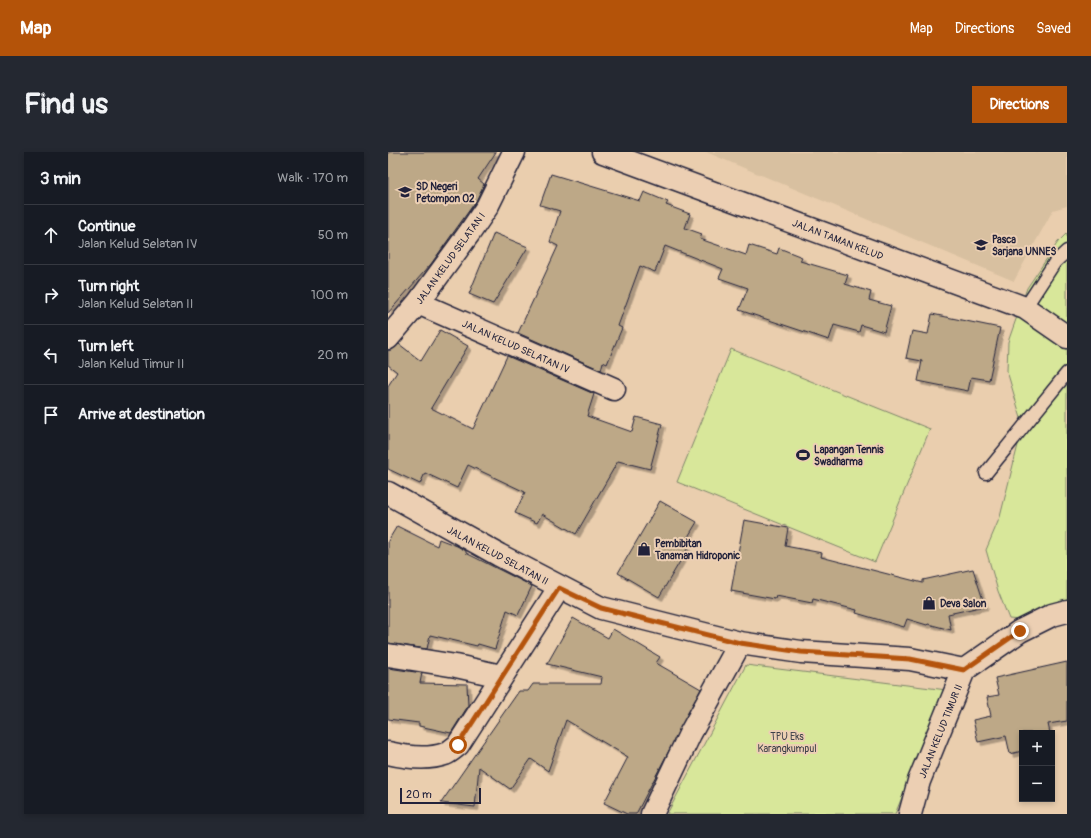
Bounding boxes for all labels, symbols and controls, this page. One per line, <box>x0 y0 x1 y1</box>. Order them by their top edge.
text: Map <box>20 16 51 40</box>
text: Map <box>910 20 933 37</box>
text: Directions <box>955 20 1014 37</box>
text: Saved <box>1036 20 1071 37</box>
button: Directions <box>972 86 1067 123</box>
text: Find us <box>24 87 108 122</box>
text: 3 min <box>40 168 81 189</box>
text: Walk · 170 m <box>277 170 348 186</box>
place label: SD Negeri Petompon 02 <box>416 181 475 205</box>
school or university icon: SD Negeri Petompon 02 <box>397 184 413 200</box>
street label: JALAN KELUD SELATAN I <box>414 211 488 307</box>
text: Continue <box>78 217 136 236</box>
street label: JALAN TAMAN KELUD <box>790 217 885 263</box>
icon: ahead <box>40 224 62 246</box>
text: 50 m <box>318 227 348 243</box>
place label: Pasca Sarjana UNNES <box>992 234 1057 258</box>
text: Jalan Kelud Selatan IV <box>78 236 198 252</box>
school or university icon: Pasca Sarjana UNNES <box>973 237 989 253</box>
text: Turn right <box>78 277 139 296</box>
icon: right <box>40 284 62 306</box>
text: 100 m <box>311 287 348 303</box>
text: Jalan Kelud Selatan II <box>78 296 193 312</box>
street label: JALAN KELUD SELATAN IV <box>460 318 571 376</box>
text: Turn left <box>78 337 134 356</box>
icon: left <box>40 344 62 366</box>
text: 20 m <box>317 347 348 363</box>
text: Jalan Kelud Timur II <box>78 356 184 372</box>
icon: arrive <box>40 404 62 426</box>
text: Arrive at destination <box>78 405 205 424</box>
place label: Lapangan Tennis Swadharma <box>814 444 884 468</box>
sports icon: Lapangan Tennis Swadharma <box>795 447 811 463</box>
street label: JALAN KELUD SELATAN II <box>445 524 550 588</box>
place label: Pembibitan Tanaman Hidroponic <box>654 538 740 562</box>
shop icon: Pembibitan Tanaman Hidroponic <box>636 541 652 557</box>
shop icon: Deva Salon <box>921 595 937 611</box>
place label: Deva Salon <box>940 598 987 610</box>
route end <box>1011 622 1029 640</box>
street label: JALAN KELUD TIMUR II <box>917 683 965 780</box>
map controls <box>1019 730 1055 802</box>
button: + <box>1019 730 1055 766</box>
park label: TPU Eks Karangkumpul <box>757 731 817 755</box>
route start <box>449 736 467 754</box>
button: − <box>1019 766 1055 802</box>
scale bar <box>400 786 481 805</box>
text: 20 m <box>406 788 432 801</box>

